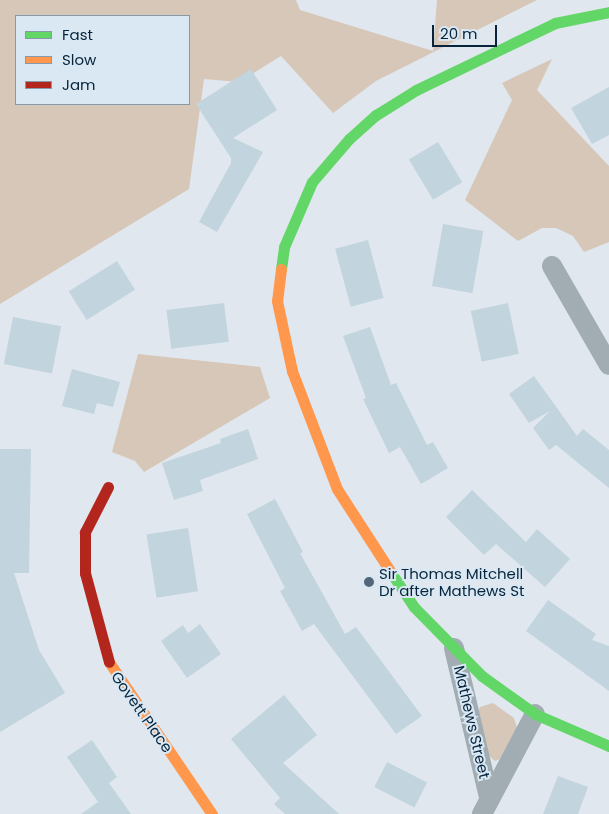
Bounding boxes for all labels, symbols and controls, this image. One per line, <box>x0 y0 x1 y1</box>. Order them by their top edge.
legend <box>15 15 190 105</box>
scale bar <box>434 15 499 47</box>
text: 20 m <box>440 23 478 44</box>
text: Fast <box>62 24 93 45</box>
text: Slow <box>62 49 96 70</box>
text: Jam <box>62 74 96 95</box>
place label: Sir Thomas Mitchell Dr after Mathews St <box>379 564 524 599</box>
marker: Sir Thomas Mitchell Dr after Mathews St <box>363 576 375 588</box>
street label: Mathews Street <box>450 664 494 780</box>
street label: Govett Place <box>107 668 177 756</box>

